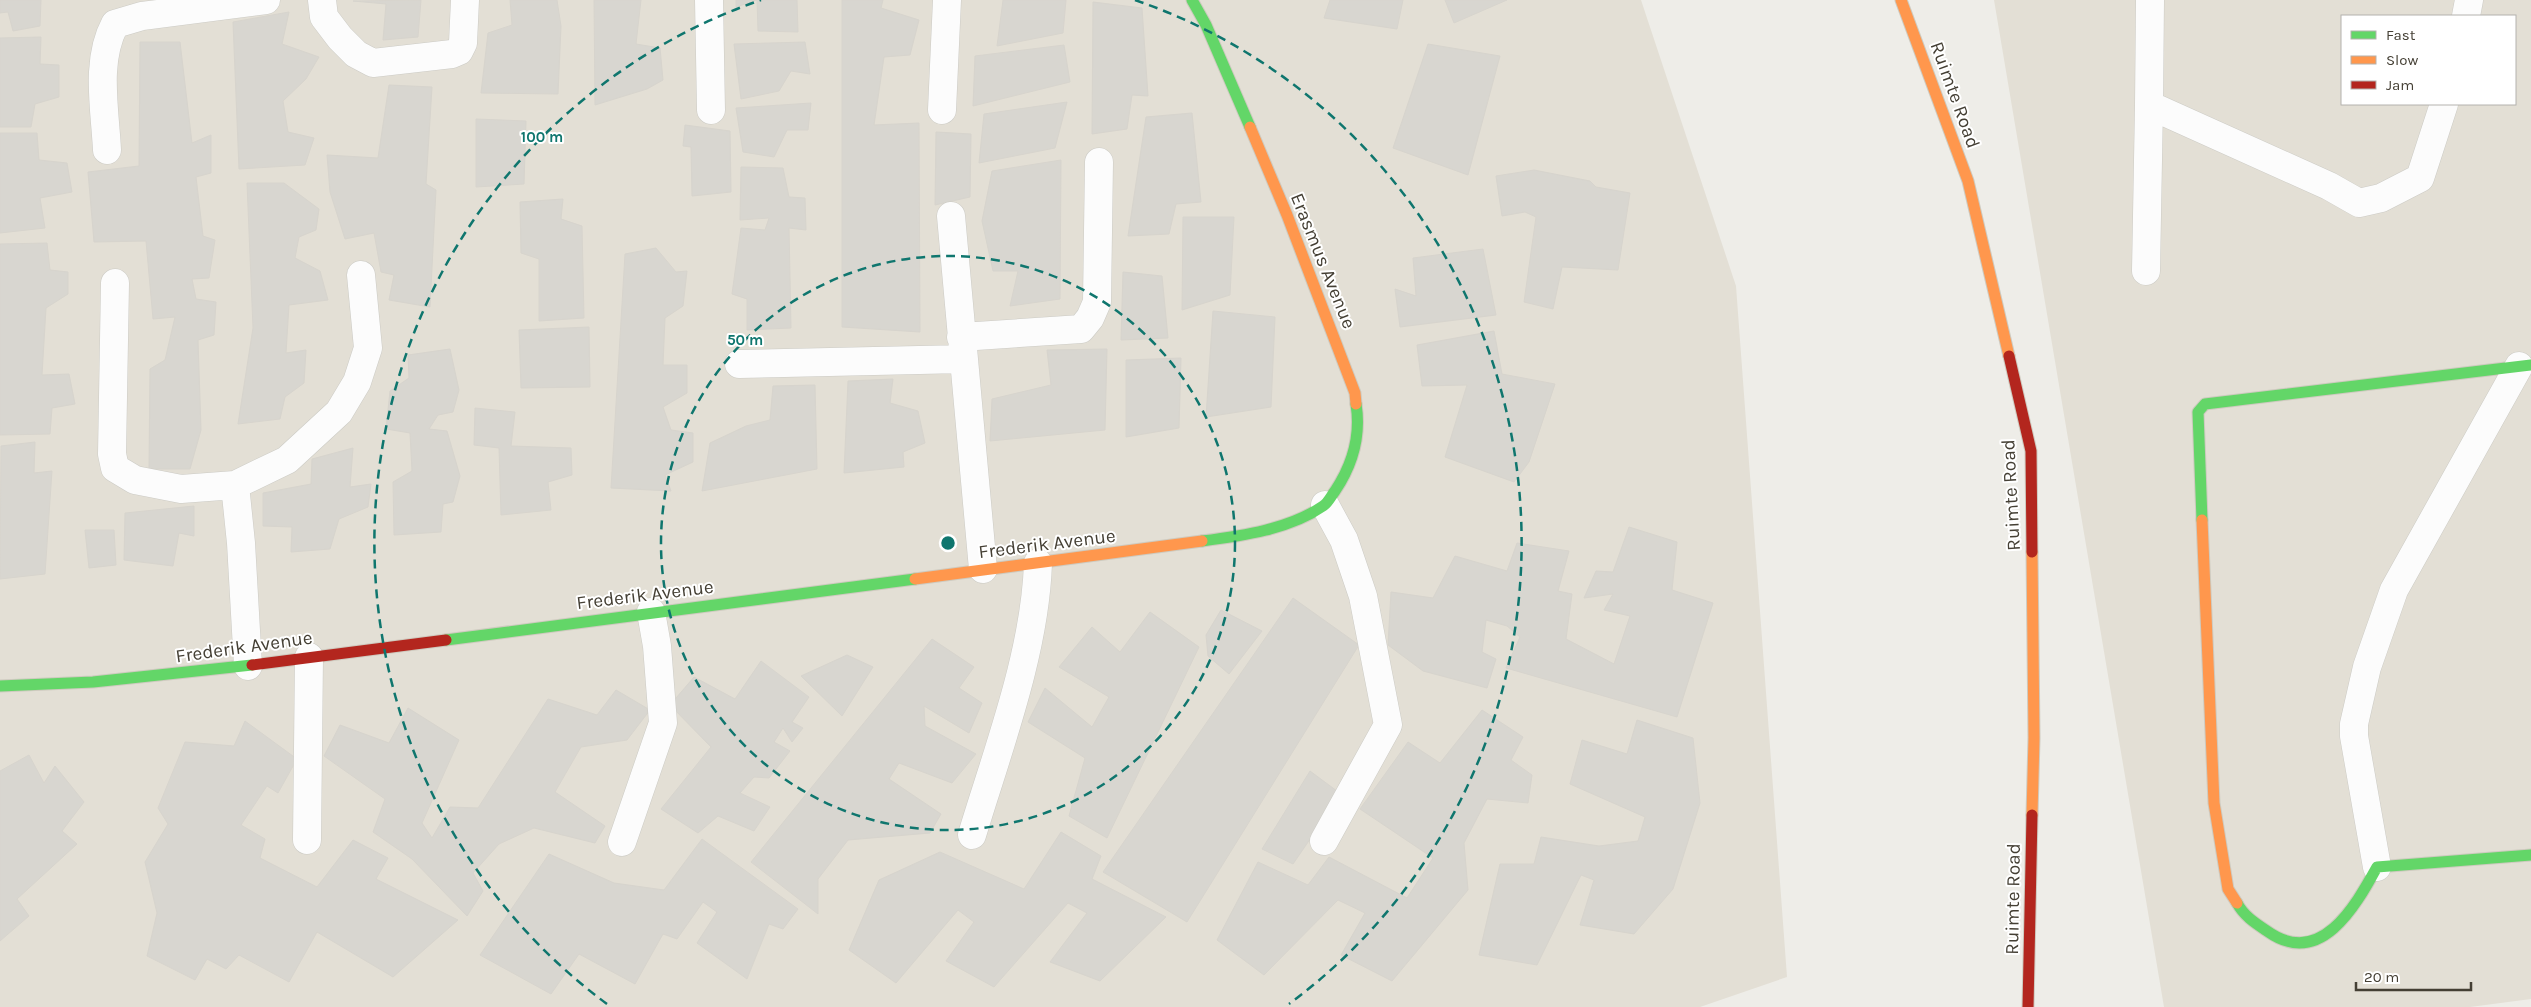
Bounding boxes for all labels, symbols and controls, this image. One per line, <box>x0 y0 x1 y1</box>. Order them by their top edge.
legend <box>2341 15 2516 105</box>
text: Fast <box>2386 26 2416 44</box>
street label: Ruimte Road <box>1926 39 1984 151</box>
text: Slow <box>2386 51 2418 69</box>
text: Jam <box>2386 76 2414 94</box>
text: 100 m <box>521 128 563 146</box>
street label: Erasmus Avenue <box>1286 190 1360 332</box>
text: 50 m <box>727 331 763 349</box>
street label: Ruimte Road <box>1997 439 2025 551</box>
street label: Frederik Avenue <box>977 525 1117 563</box>
centre of rings <box>939 534 957 552</box>
street label: Frederik Avenue <box>575 576 715 614</box>
street label: Frederik Avenue <box>174 627 314 667</box>
street label: Ruimte Road <box>2001 843 2025 955</box>
scale bar <box>2356 960 2471 992</box>
text: 20 m <box>2364 968 2399 986</box>

